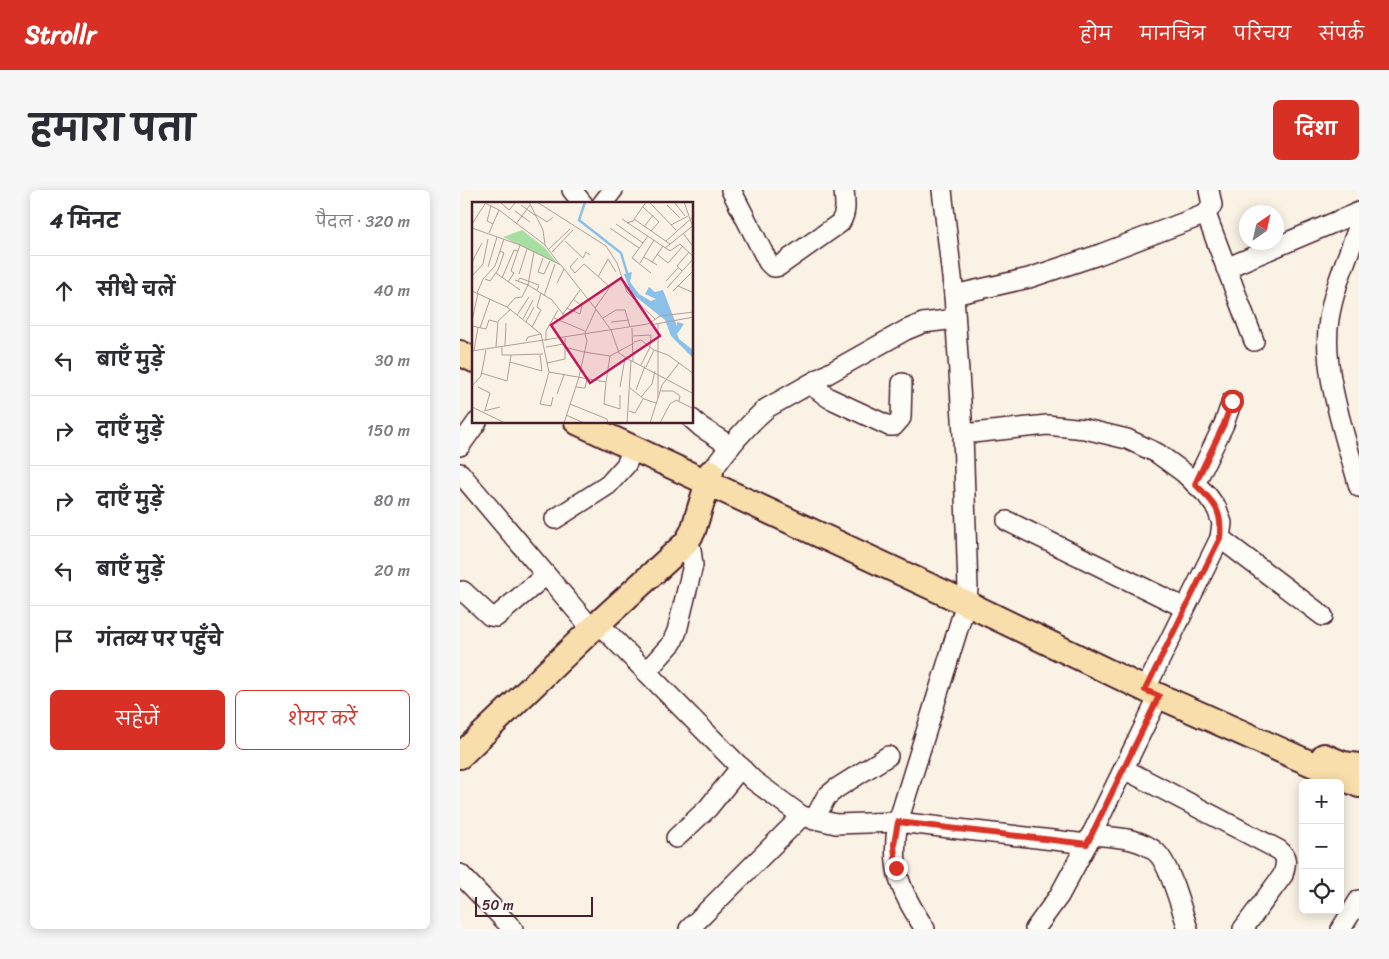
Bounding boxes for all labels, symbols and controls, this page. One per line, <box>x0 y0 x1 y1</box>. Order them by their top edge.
text: Strollr <box>25 14 96 56</box>
text: होम <box>1080 18 1112 50</box>
text: मानचित्र <box>1140 18 1206 50</box>
text: परिचय <box>1234 18 1291 50</box>
text: संपर्क <box>1319 18 1364 50</box>
text: हमारा पता <box>30 97 195 159</box>
button: दिशा <box>1273 100 1359 160</box>
text: 4 मिनट <box>50 202 120 240</box>
inset map <box>472 202 694 424</box>
north arrow <box>1239 205 1284 250</box>
text: पैदल · 320 m <box>316 207 410 236</box>
text: सीधे चलें <box>97 273 175 306</box>
text: 40 m <box>373 276 410 305</box>
icon: ahead <box>50 277 78 305</box>
text: बाएँ मुड़ें <box>97 343 164 376</box>
text: 30 m <box>375 346 410 375</box>
icon: left <box>50 347 78 375</box>
route start <box>1221 390 1244 413</box>
text: दाएँ मुड़ें <box>97 413 163 446</box>
text: 150 m <box>367 416 410 445</box>
icon: right <box>50 417 78 445</box>
text: दाएँ मुड़ें <box>97 483 163 516</box>
text: 80 m <box>374 486 410 515</box>
icon: right <box>50 487 78 515</box>
text: बाएँ मुड़ें <box>97 553 164 586</box>
text: 20 m <box>374 556 410 585</box>
icon: left <box>50 557 78 585</box>
text: गंतव्य पर पहुँचे <box>97 623 222 656</box>
icon: arrive <box>50 627 78 655</box>
button: सहेजें <box>50 690 225 750</box>
button: शेयर करें <box>235 690 410 750</box>
map controls <box>1299 779 1344 914</box>
button: + <box>1299 779 1344 824</box>
button: − <box>1299 824 1344 869</box>
route end <box>885 857 908 880</box>
button: locate <box>1299 869 1344 914</box>
text: 50 m <box>482 893 514 918</box>
scale bar <box>475 894 592 917</box>

